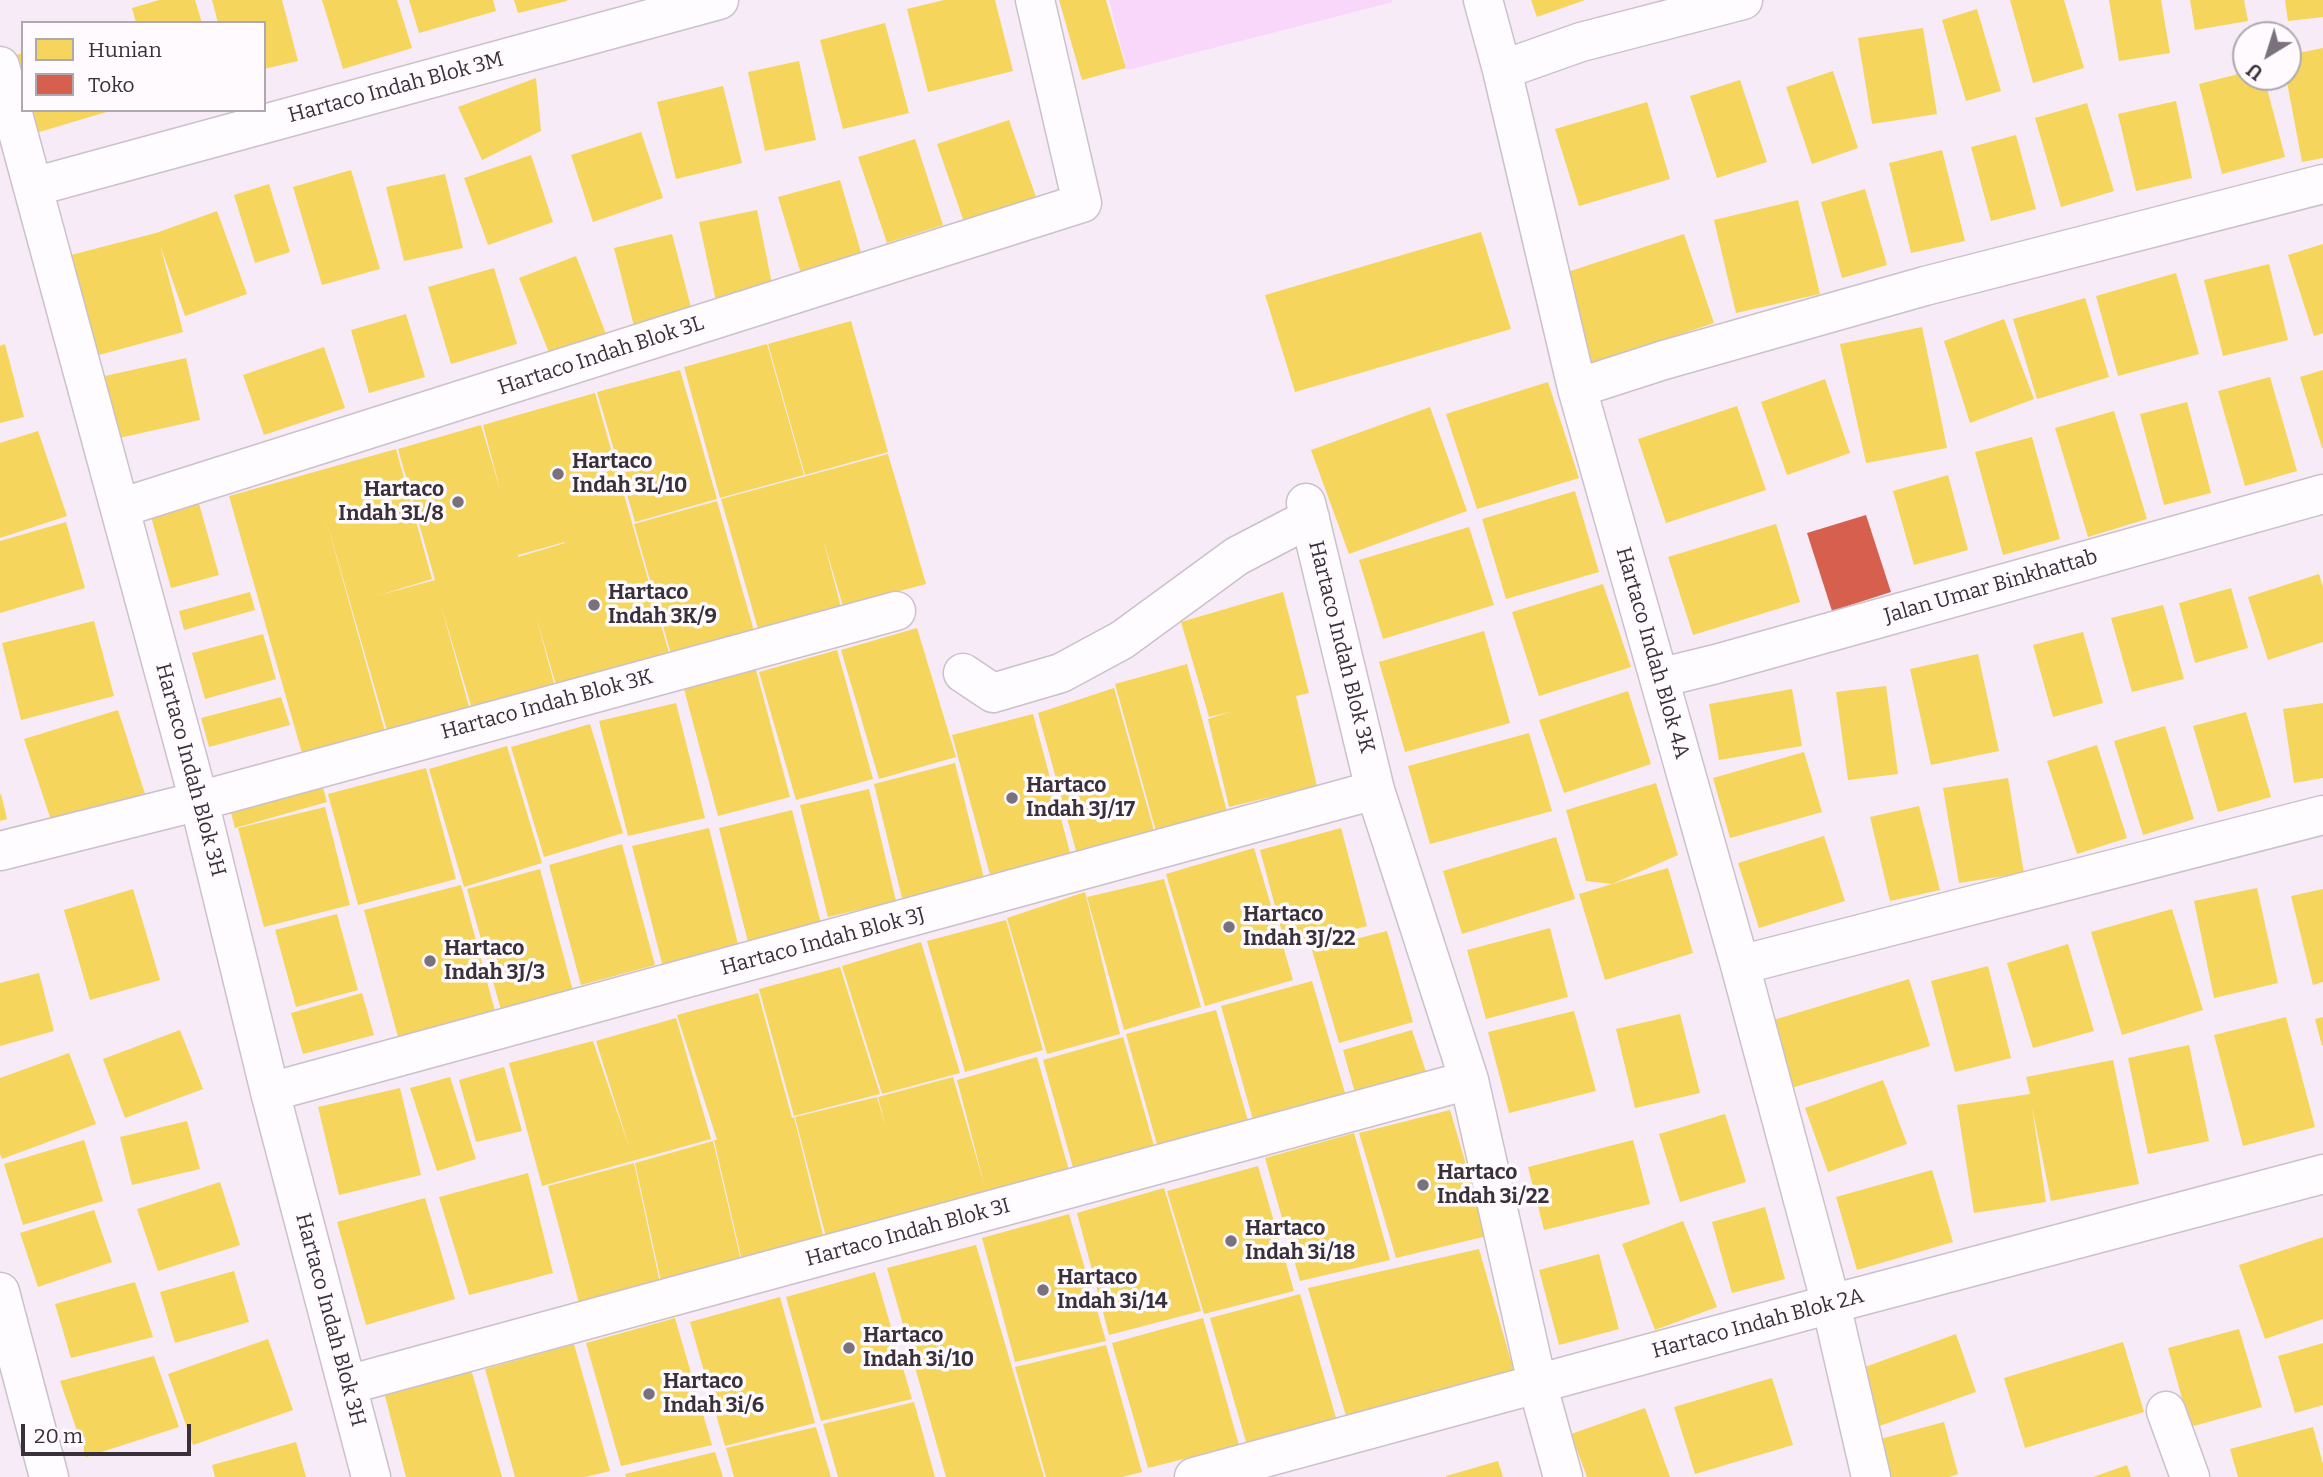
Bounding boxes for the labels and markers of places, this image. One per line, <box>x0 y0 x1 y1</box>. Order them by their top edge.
place label: Hartaco Indah 3L/10 <box>572 449 687 499</box>
marker: Hartaco Indah 3L/10 <box>550 466 566 482</box>
place label: Hartaco Indah 3L/8 <box>338 477 444 527</box>
marker: Hartaco Indah 3L/8 <box>450 494 466 510</box>
place label: Hartaco Indah 3K/9 <box>608 580 717 630</box>
marker: Hartaco Indah 3K/9 <box>586 597 602 613</box>
place label: Hartaco Indah 3J/17 <box>1026 773 1135 823</box>
marker: Hartaco Indah 3J/17 <box>1004 790 1020 806</box>
place label: Hartaco Indah 3J/22 <box>1243 902 1356 952</box>
marker: Hartaco Indah 3J/22 <box>1221 919 1237 935</box>
place label: Hartaco Indah 3J/3 <box>444 936 545 986</box>
marker: Hartaco Indah 3J/3 <box>422 953 438 969</box>
place label: Hartaco Indah 3i/22 <box>1437 1160 1549 1210</box>
marker: Hartaco Indah 3i/22 <box>1415 1177 1431 1193</box>
place label: Hartaco Indah 3i/18 <box>1245 1216 1355 1266</box>
marker: Hartaco Indah 3i/18 <box>1223 1233 1239 1249</box>
place label: Hartaco Indah 3i/14 <box>1057 1265 1168 1315</box>
marker: Hartaco Indah 3i/14 <box>1035 1282 1051 1298</box>
place label: Hartaco Indah 3i/10 <box>863 1323 974 1373</box>
marker: Hartaco Indah 3i/10 <box>841 1340 857 1356</box>
place label: Hartaco Indah 3i/6 <box>663 1369 764 1419</box>
marker: Hartaco Indah 3i/6 <box>641 1386 657 1402</box>

